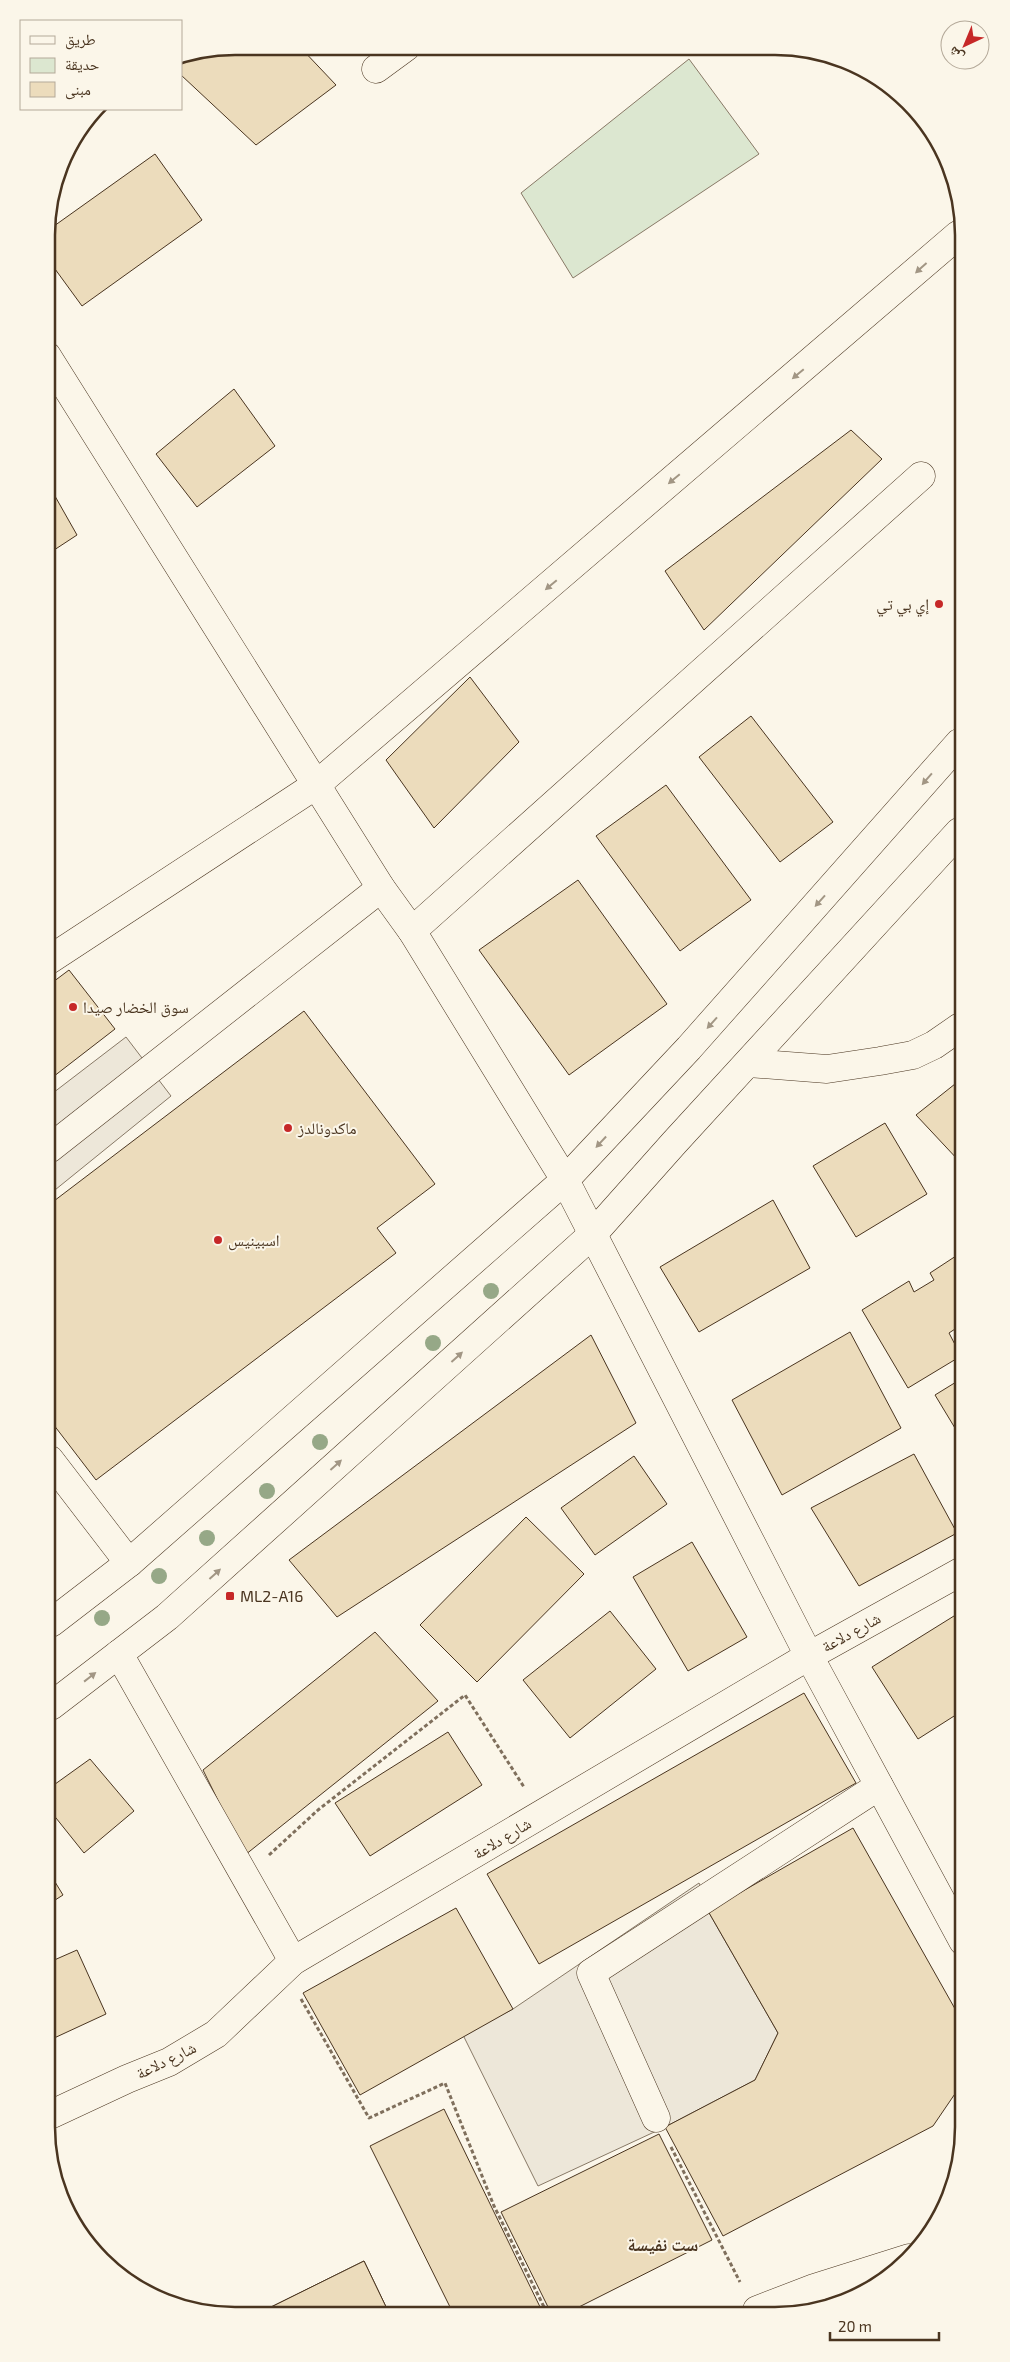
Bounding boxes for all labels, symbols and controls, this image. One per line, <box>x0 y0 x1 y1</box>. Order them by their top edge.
legend <box>20 20 182 110</box>
north arrow <box>940 20 990 70</box>
text: طريق <box>65 30 96 50</box>
text: ش <box>944 43 968 66</box>
text: حديقة <box>65 55 100 73</box>
text: مبنى <box>65 80 91 100</box>
one-way arrow <box>916 262 928 274</box>
one-way arrow <box>791 368 804 379</box>
one-way arrow <box>669 473 681 485</box>
one-way arrow <box>544 579 557 590</box>
place label: إي بي تي <box>876 594 929 617</box>
marker: إي بي تي <box>933 598 945 610</box>
one-way arrow <box>921 773 933 785</box>
one-way arrow <box>814 895 826 907</box>
place label: سوق الخضار صيدا <box>83 997 189 1018</box>
marker: سوق الخضار صيدا <box>67 1001 79 1013</box>
one-way arrow <box>706 1016 718 1028</box>
place label: ماكدونالدز <box>297 1118 357 1138</box>
marker: ماكدونالدز <box>282 1122 294 1134</box>
one-way arrow <box>595 1135 607 1147</box>
place label: اسبينيس <box>228 1230 279 1251</box>
marker: اسبينيس <box>212 1234 224 1246</box>
one-way arrow <box>451 1351 464 1362</box>
one-way arrow <box>330 1459 342 1471</box>
one-way arrow <box>209 1568 221 1580</box>
place label: ML2-A16 <box>240 1586 303 1605</box>
marker: ML2-A16 <box>224 1590 236 1602</box>
street label: شارع دلاعة <box>818 1608 884 1657</box>
one-way arrow <box>83 1671 96 1682</box>
street label: شارع دلاعة <box>469 1813 535 1864</box>
street label: شارع دلاعة <box>133 2037 200 2084</box>
district label: ست نفيسة <box>628 2233 698 2255</box>
scale bar <box>830 2310 939 2342</box>
text: 20 m <box>838 2317 872 2335</box>

